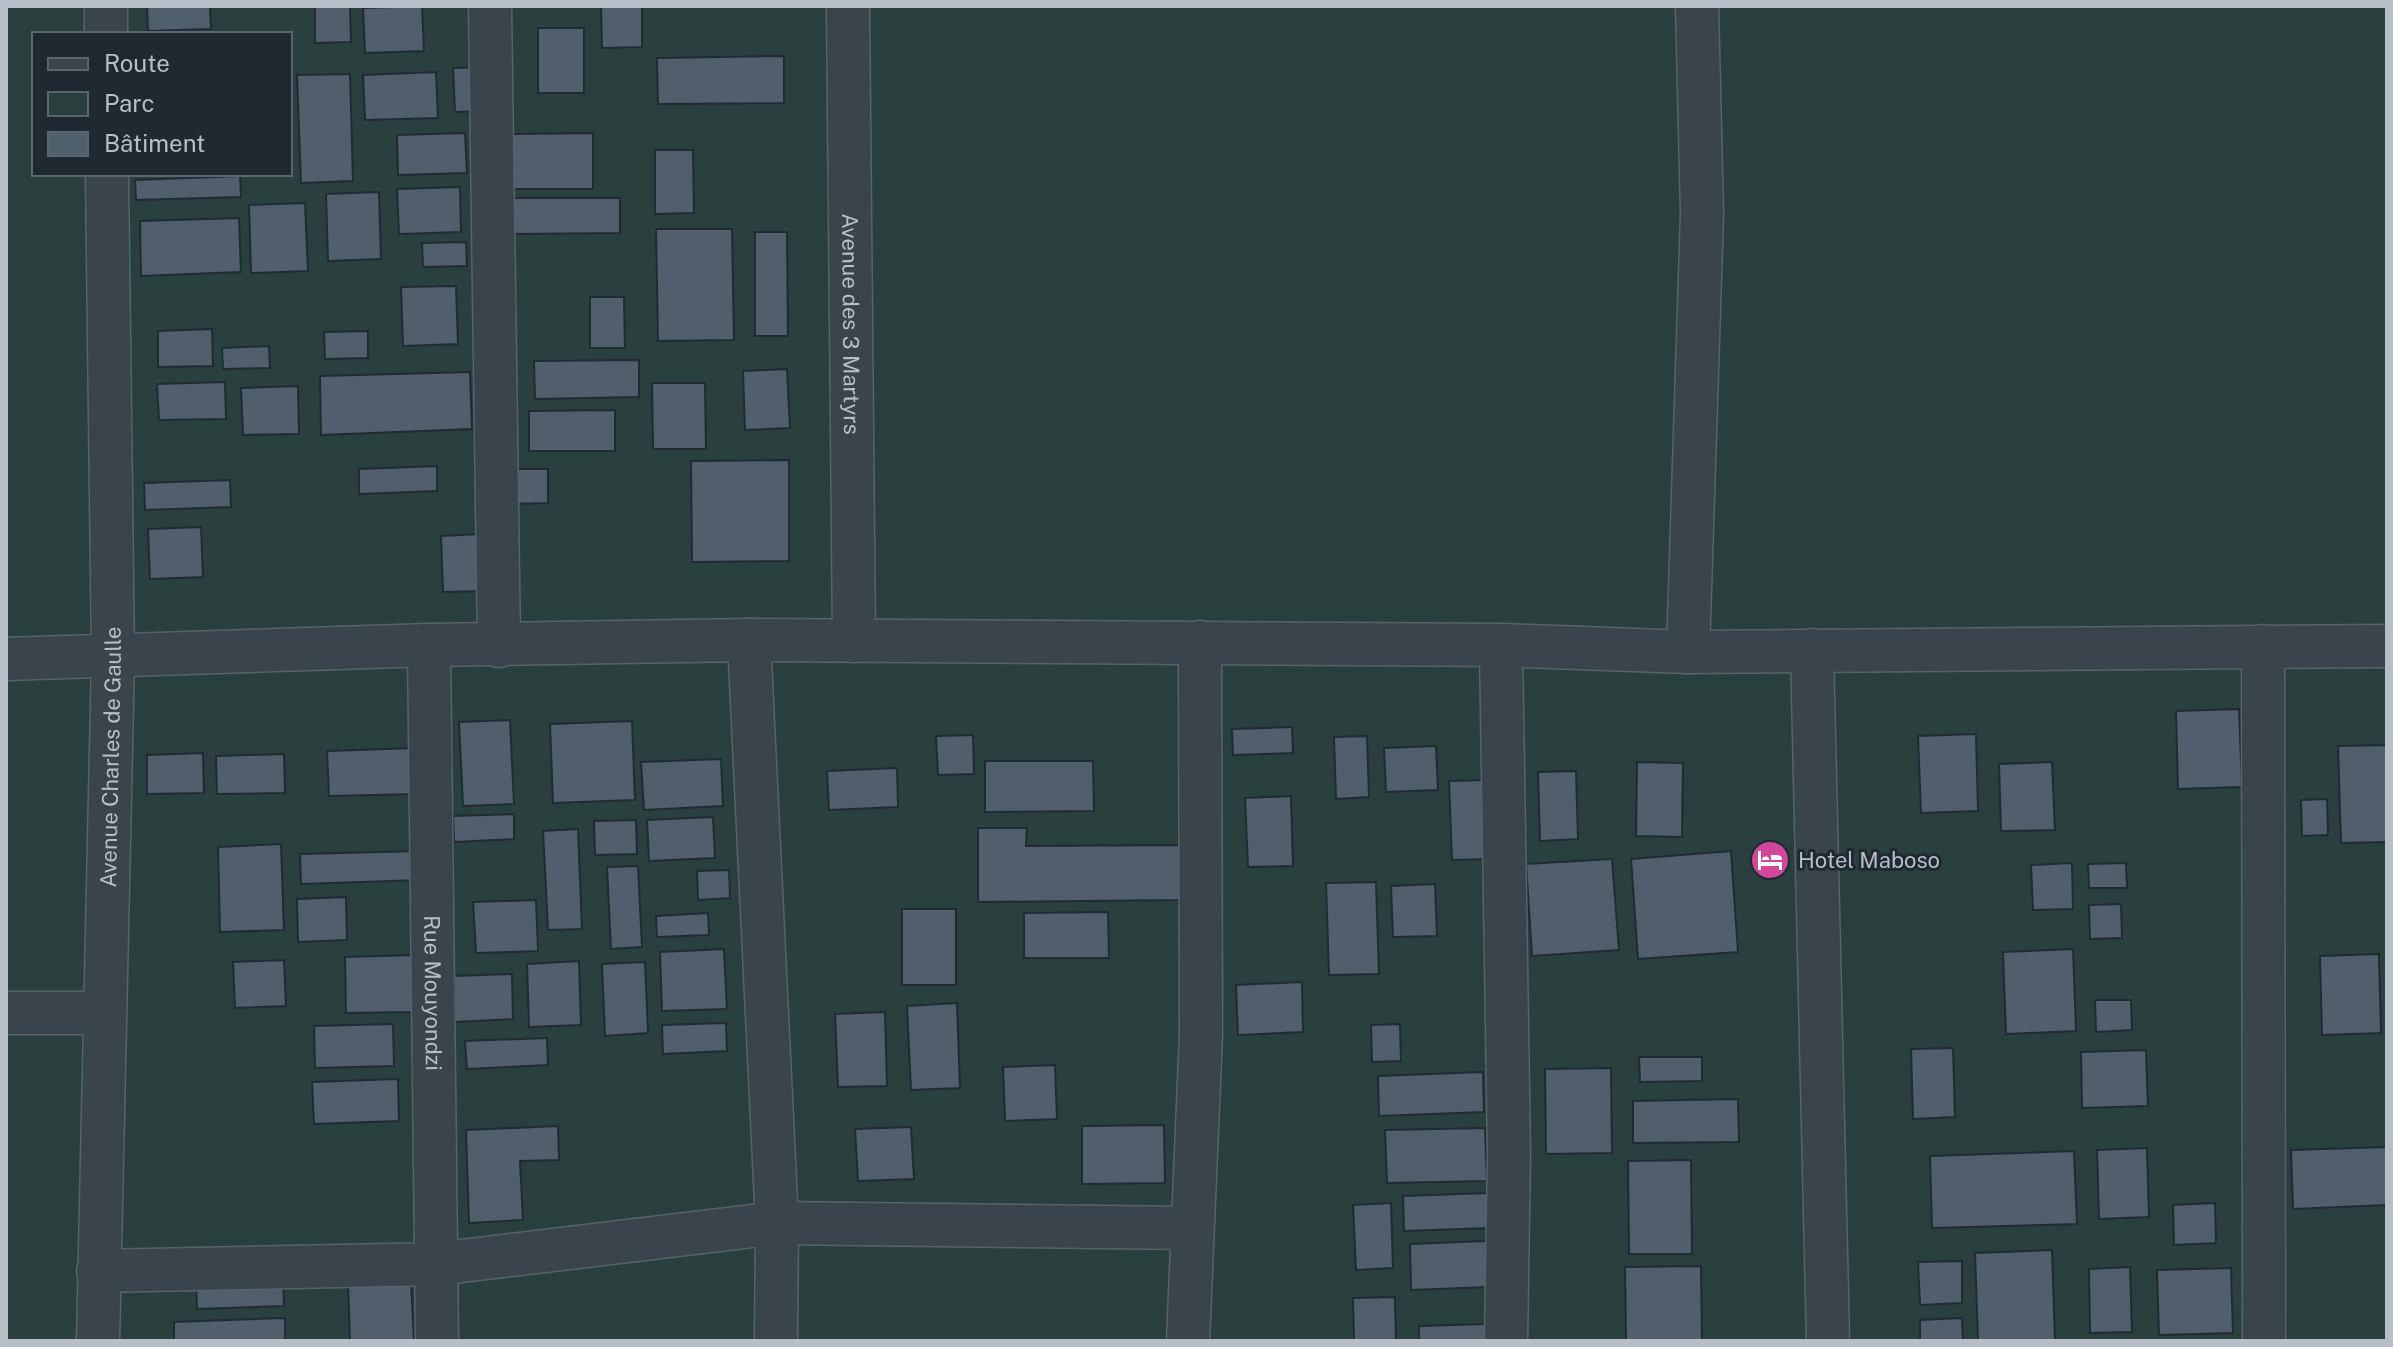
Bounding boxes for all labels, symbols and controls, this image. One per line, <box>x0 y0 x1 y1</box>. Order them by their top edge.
legend <box>32 32 292 176</box>
text: Route <box>104 49 170 77</box>
text: Parc <box>104 89 155 117</box>
text: Bâtiment <box>104 129 205 157</box>
street label: Avenue des 3 Martyrs <box>837 213 865 435</box>
street label: Avenue Charles de Gaulle <box>95 626 126 888</box>
hotel icon: Hotel Maboso <box>1749 839 1791 881</box>
place label: Hotel Maboso <box>1798 847 1940 873</box>
street label: Rue Mouyondzi <box>419 915 447 1071</box>

